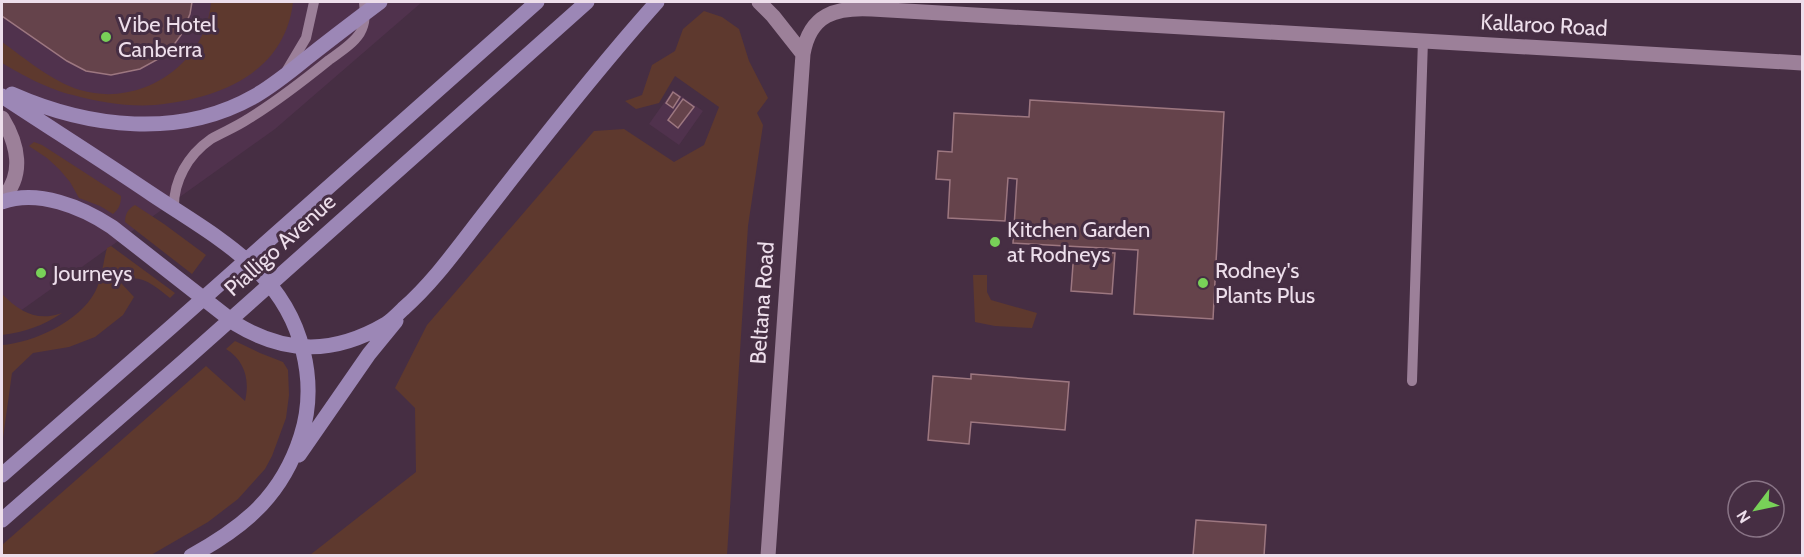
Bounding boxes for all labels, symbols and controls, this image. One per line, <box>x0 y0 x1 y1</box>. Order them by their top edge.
street label: Kallaroo Road <box>1480 8 1608 42</box>
place label: Vibe Hotel Canberra <box>118 11 217 63</box>
marker: Vibe Hotel Canberra <box>99 30 113 44</box>
street label: Pialligo Avenue <box>219 188 341 302</box>
place label: Kitchen Garden at Rodneys <box>1007 216 1150 268</box>
marker: Kitchen Garden at Rodneys <box>988 235 1002 249</box>
street label: Beltana Road <box>744 241 780 365</box>
place label: Rodney's Plants Plus <box>1215 257 1315 309</box>
place label: Journeys <box>52 260 132 287</box>
marker: Journeys <box>34 266 48 280</box>
marker: Rodney's Plants Plus <box>1196 276 1210 290</box>
north arrow <box>1726 479 1786 539</box>
text: N <box>1733 507 1755 527</box>

